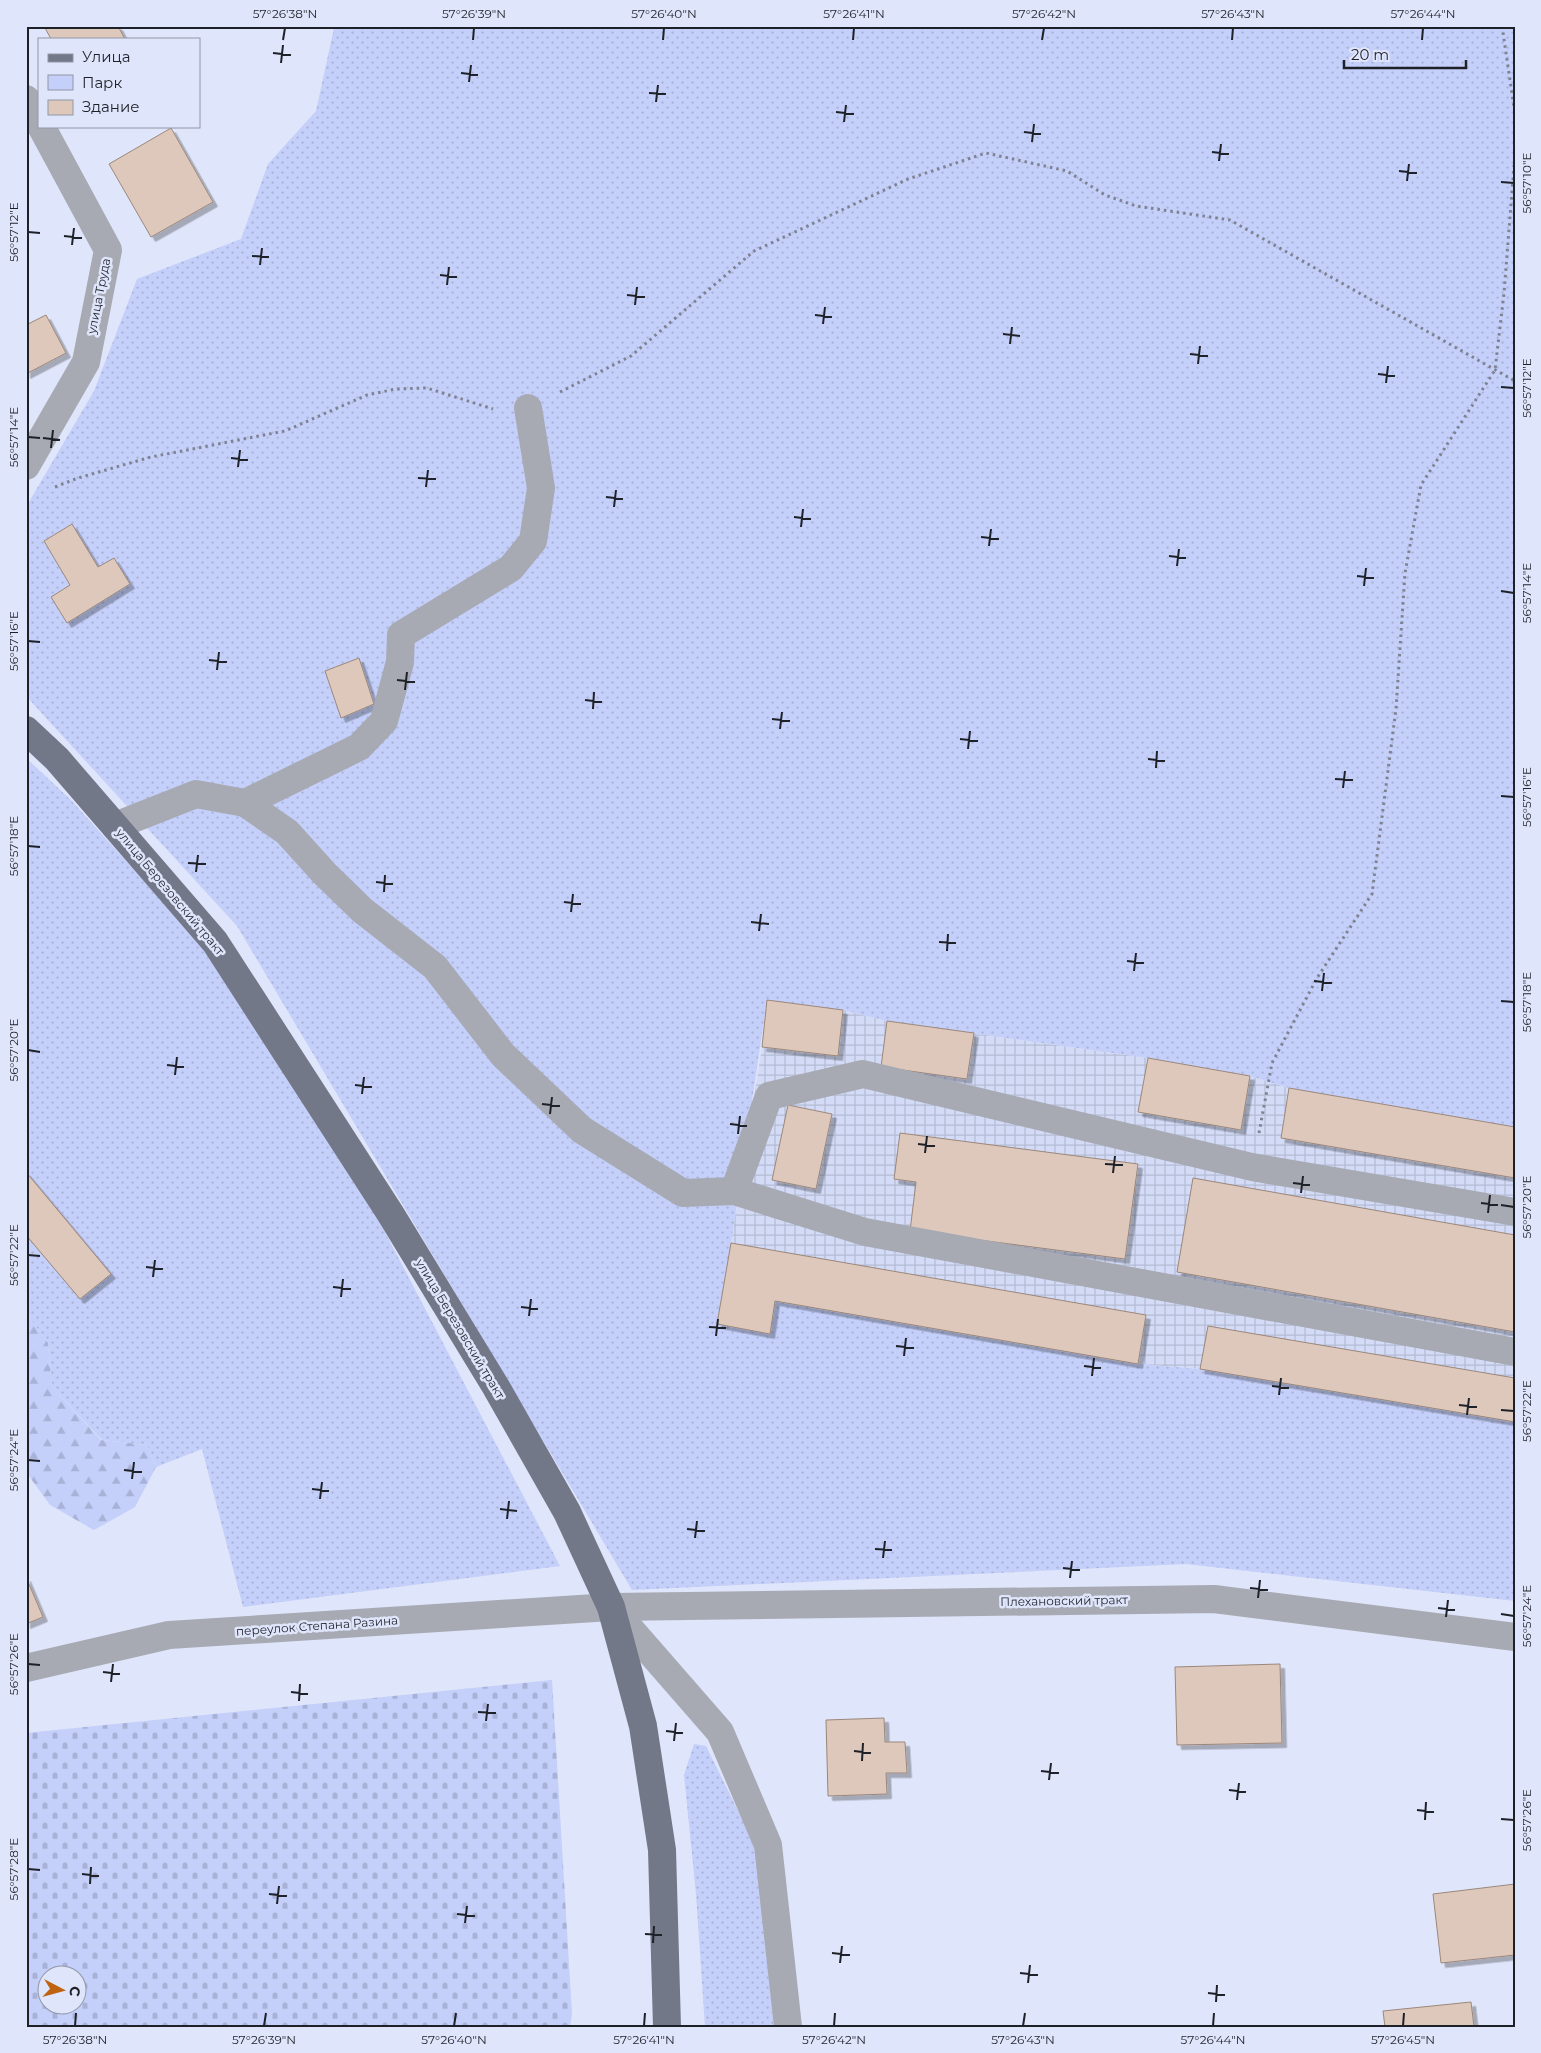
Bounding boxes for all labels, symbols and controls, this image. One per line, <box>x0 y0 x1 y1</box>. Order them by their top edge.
text: 57°26'38"N <box>253 6 317 21</box>
text: 57°26'39"N <box>442 6 506 21</box>
text: 57°26'40"N <box>631 6 697 21</box>
text: 57°26'41"N <box>823 6 885 21</box>
text: 57°26'42"N <box>1012 6 1076 21</box>
text: 57°26'43"N <box>1201 6 1265 21</box>
text: 57°26'44"N <box>1391 6 1455 21</box>
legend <box>38 38 200 128</box>
scale bar <box>1344 38 1466 70</box>
text: 20 m <box>1351 45 1389 64</box>
text: Улица <box>82 47 130 66</box>
text: Парк <box>82 73 122 92</box>
text: Здание <box>82 97 140 116</box>
text: 56°57'10"E <box>1519 153 1534 213</box>
text: 56°57'12"E <box>6 202 21 262</box>
street label: улица Труда <box>84 257 113 336</box>
text: 56°57'12"E <box>1519 358 1534 418</box>
text: 56°57'14"E <box>6 407 21 467</box>
text: 56°57'14"E <box>1519 563 1534 623</box>
text: 56°57'16"E <box>6 611 21 671</box>
text: 56°57'16"E <box>1519 767 1534 827</box>
text: 56°57'18"E <box>6 816 21 876</box>
street label: улица Березовский тракт <box>112 825 228 958</box>
text: 56°57'18"E <box>1519 972 1534 1032</box>
text: 56°57'20"E <box>6 1018 21 1082</box>
text: 56°57'20"E <box>1519 1175 1534 1239</box>
text: 56°57'22"E <box>6 1224 21 1286</box>
street label: улица Березовский тракт <box>412 1255 508 1402</box>
text: 56°57'22"E <box>1519 1380 1534 1442</box>
text: 56°57'24"E <box>6 1429 21 1491</box>
text: 56°57'24"E <box>1519 1585 1534 1647</box>
street label: Плехановский тракт <box>1000 1592 1128 1609</box>
street label: переулок Степана Разина <box>235 1612 399 1639</box>
text: 56°57'26"E <box>6 1633 21 1695</box>
text: 56°57'26"E <box>1519 1789 1534 1851</box>
text: 56°57'28"E <box>6 1838 21 1900</box>
north arrow <box>38 1966 88 2016</box>
text: С <box>65 1985 84 1997</box>
text: 57°26'38"N <box>43 2032 107 2047</box>
text: 57°26'39"N <box>232 2032 296 2047</box>
text: 57°26'40"N <box>421 2032 487 2047</box>
text: 57°26'41"N <box>613 2032 675 2047</box>
text: 57°26'42"N <box>802 2032 866 2047</box>
text: 57°26'43"N <box>991 2032 1055 2047</box>
text: 57°26'44"N <box>1181 2032 1245 2047</box>
text: 57°26'45"N <box>1371 2032 1435 2047</box>

